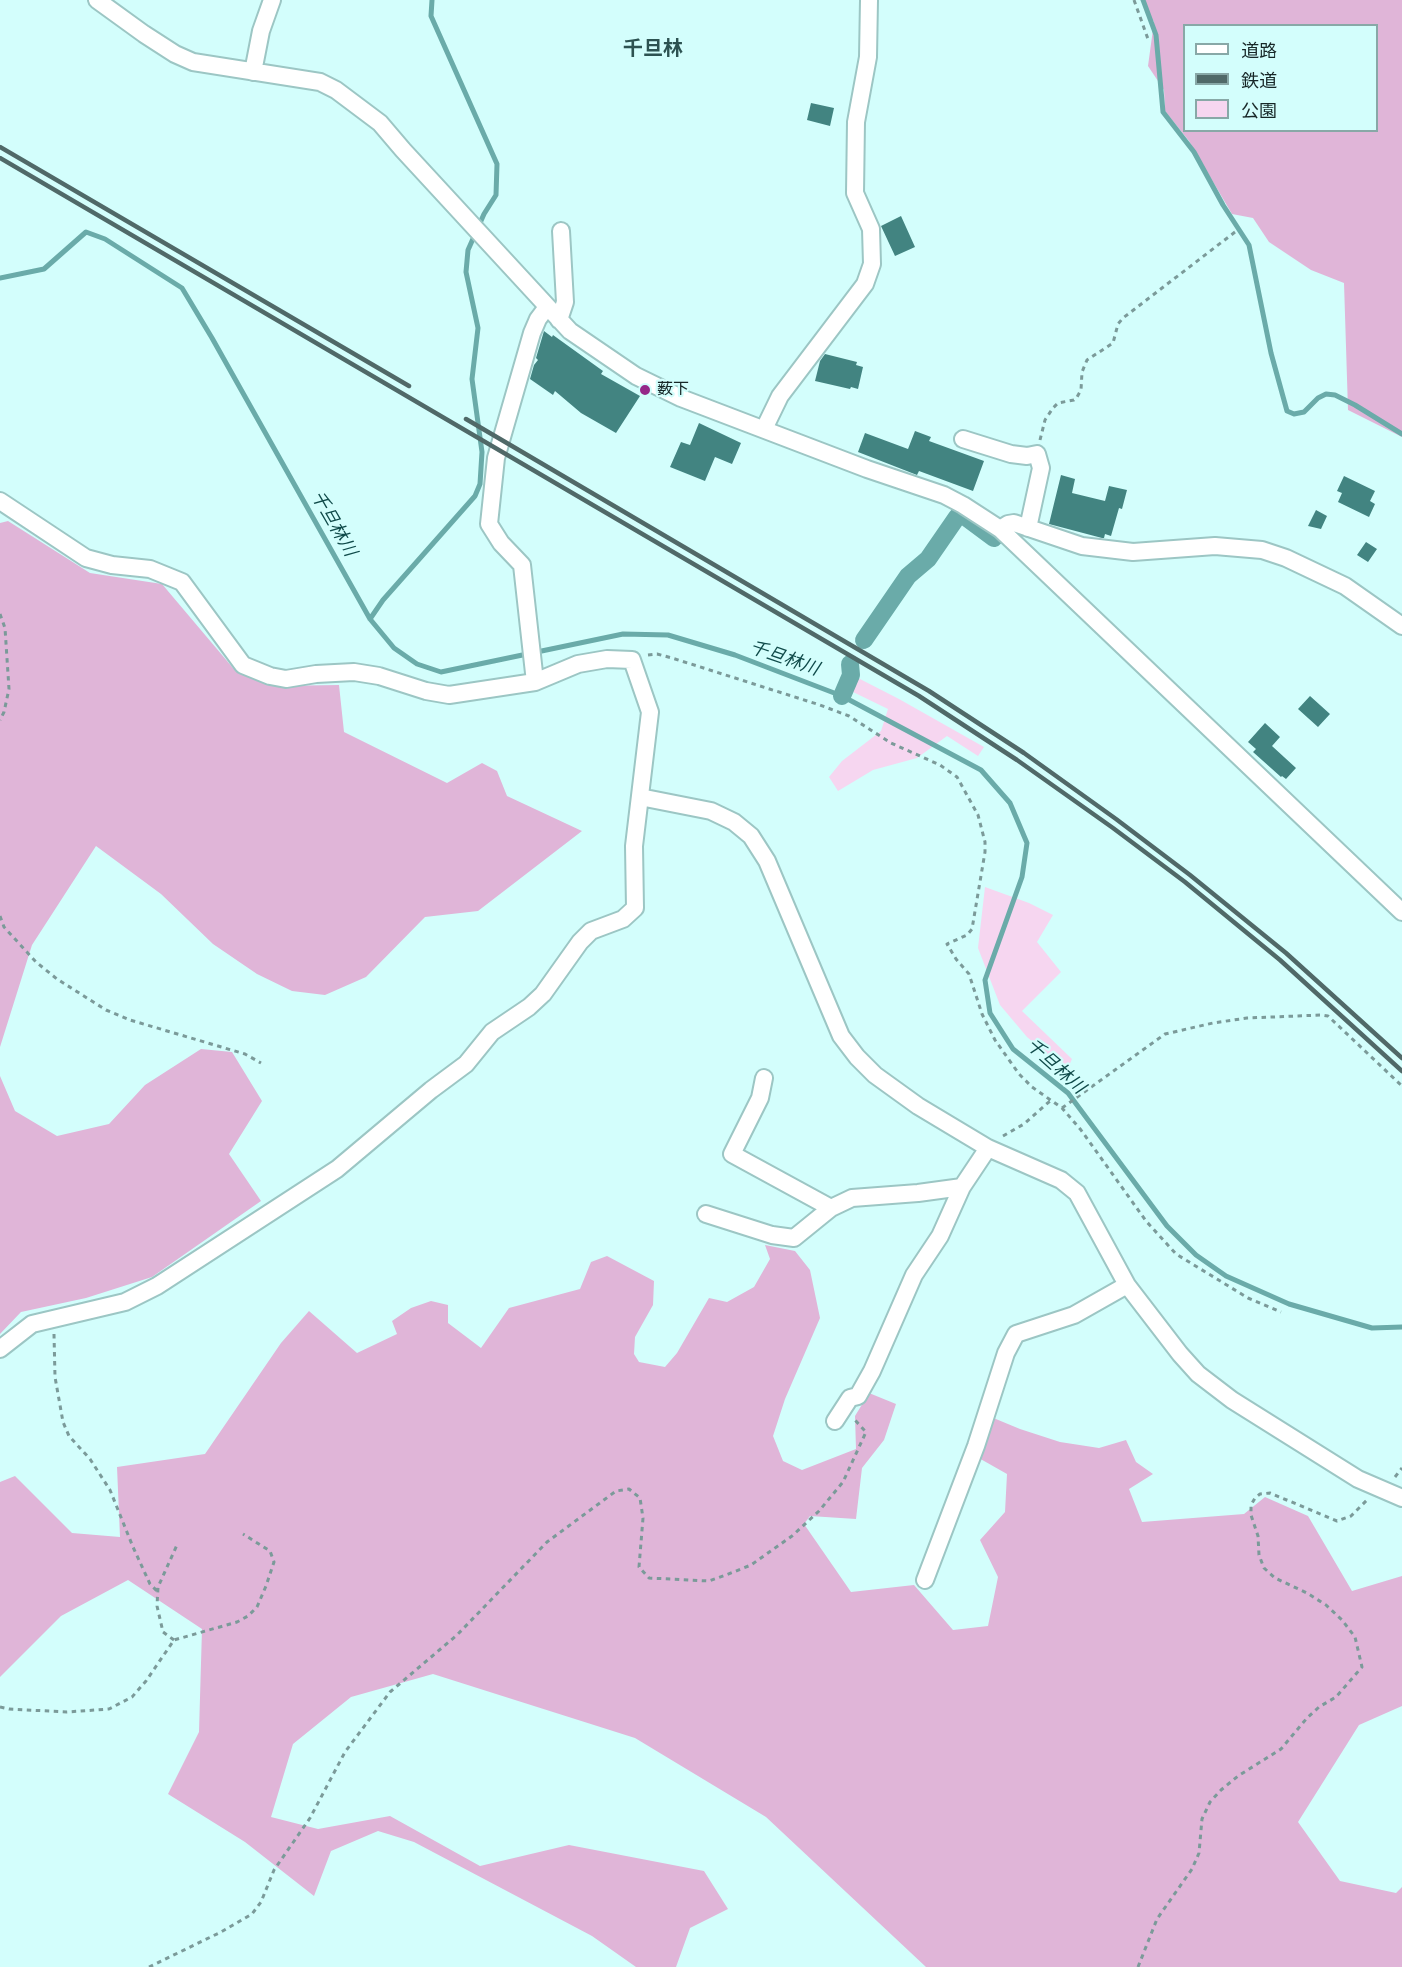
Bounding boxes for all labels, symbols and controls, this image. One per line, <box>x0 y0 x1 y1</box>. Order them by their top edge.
legend <box>1183 24 1378 132</box>
district label: 千旦林 <box>623 38 683 62</box>
text: 道路 <box>1241 38 1277 63</box>
text: 鉄道 <box>1241 68 1277 93</box>
text: 公園 <box>1241 98 1277 123</box>
place label: 薮下 <box>657 380 689 400</box>
marker: 薮下 <box>638 383 652 397</box>
water label: 千旦林川 <box>306 487 360 561</box>
water label: 千旦林川 <box>746 637 822 681</box>
water label: 千旦林川 <box>1021 1035 1089 1099</box>

